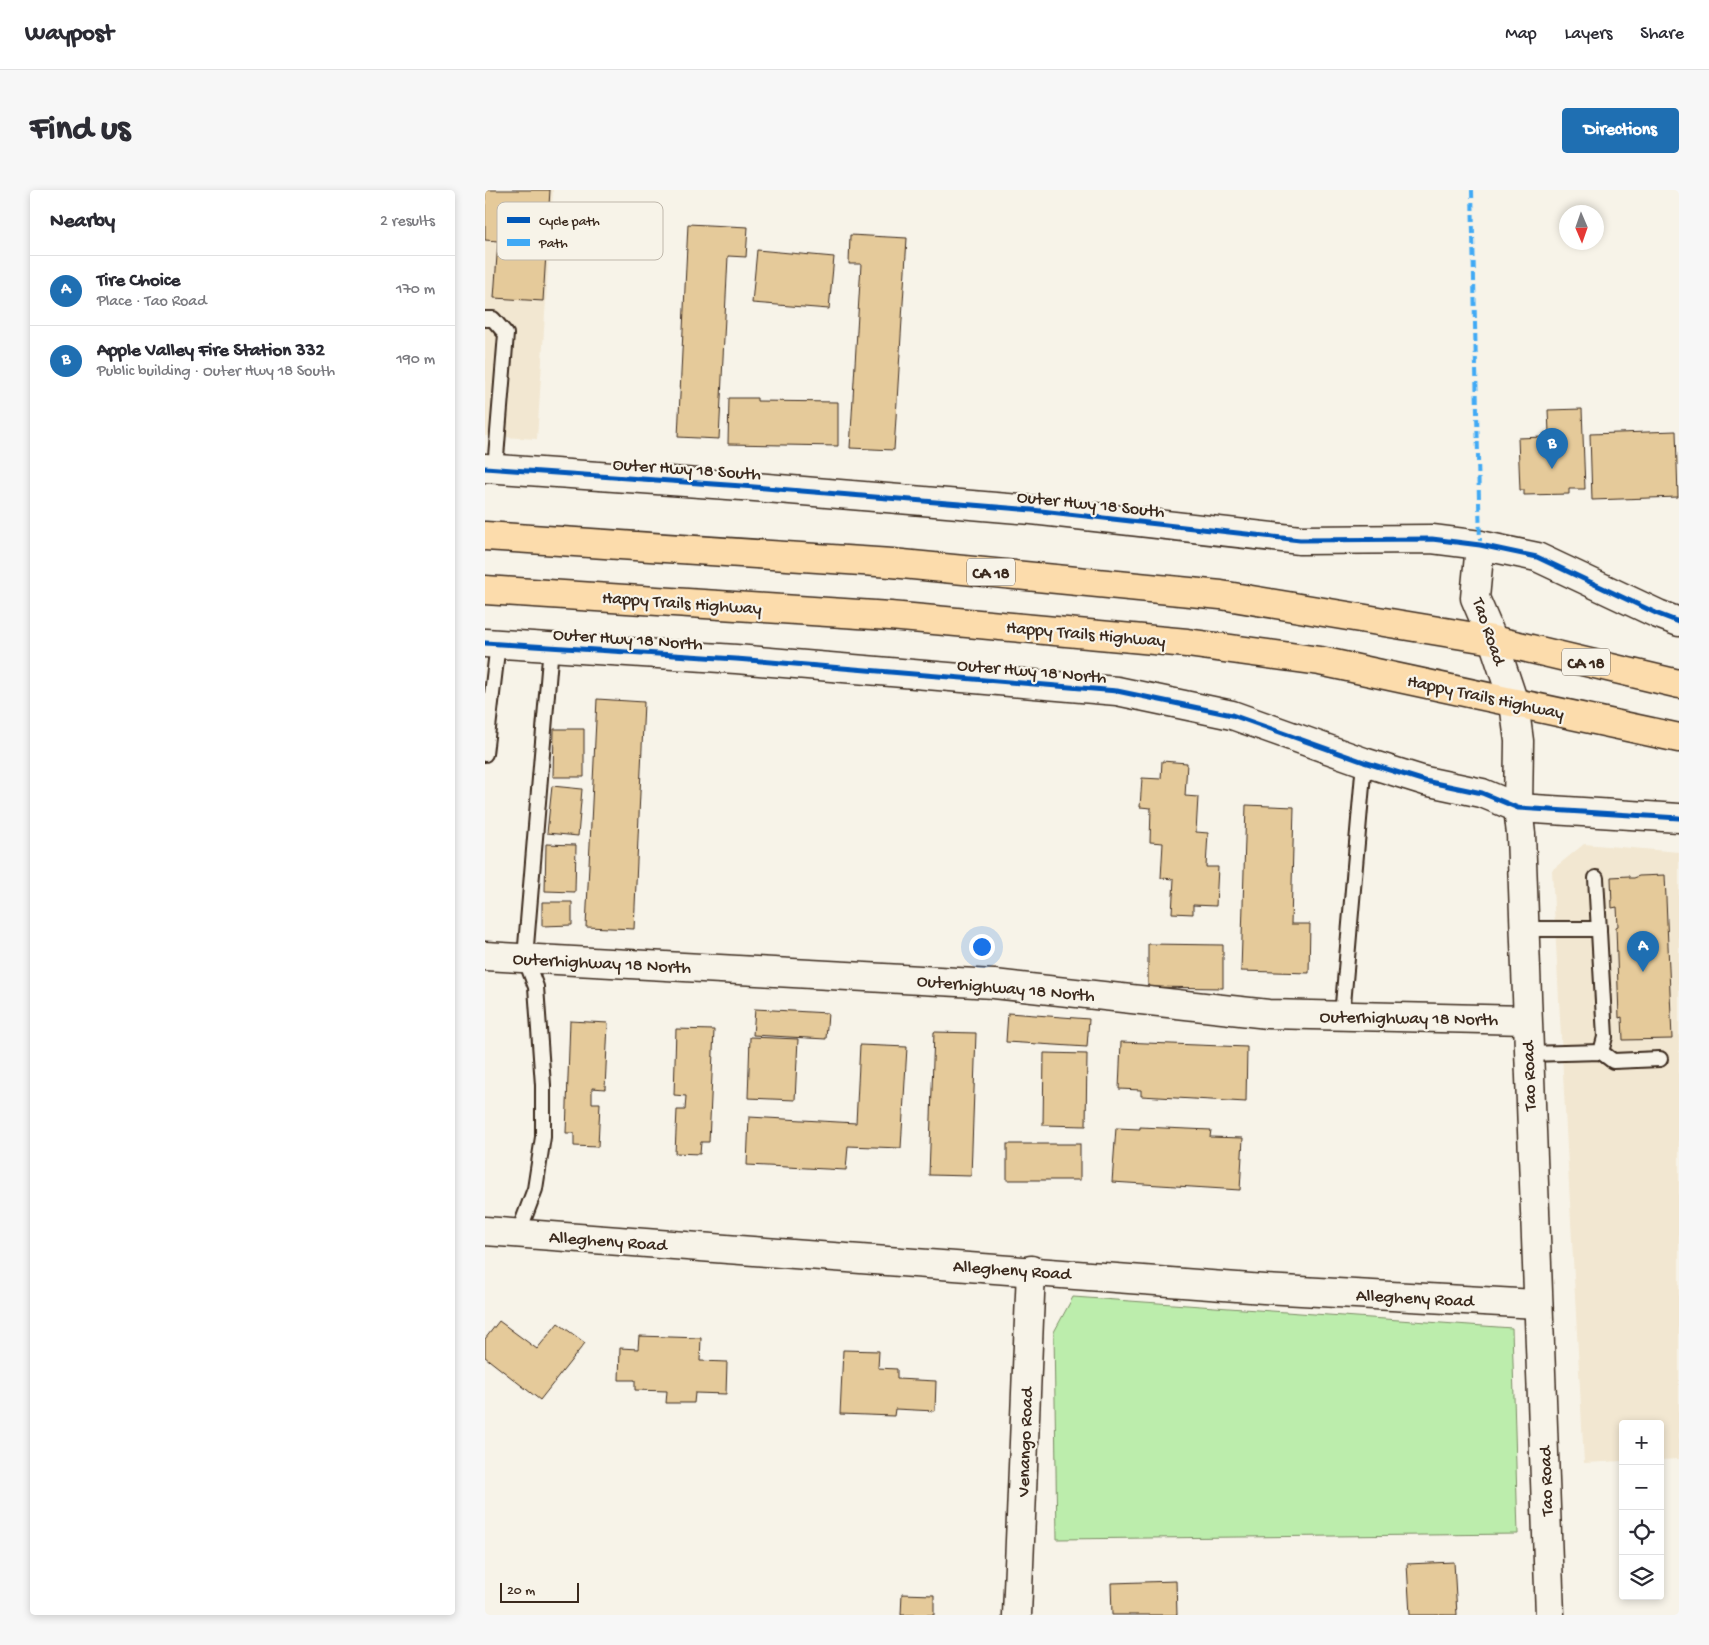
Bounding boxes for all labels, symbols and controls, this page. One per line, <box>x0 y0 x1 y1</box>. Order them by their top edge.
text: Waypost <box>25 20 113 49</box>
text: Map <box>1505 24 1537 45</box>
text: Layers <box>1565 24 1612 45</box>
text: Share <box>1640 24 1684 45</box>
button: Directions <box>1562 108 1679 153</box>
text: Find us <box>30 110 130 151</box>
legend <box>497 202 663 260</box>
north arrow <box>1559 205 1604 250</box>
text: Nearby <box>50 210 115 235</box>
text: 2 results <box>380 213 435 232</box>
text: Cycle path <box>539 214 600 231</box>
text: Path <box>538 236 568 253</box>
text: Tire Choice <box>97 270 180 293</box>
text: A <box>61 281 71 300</box>
text: 170 m <box>396 281 435 300</box>
text: Place · Tao Road <box>97 293 207 312</box>
text: Apple Valley Fire Station 332 <box>97 340 325 363</box>
text: B <box>62 351 70 370</box>
text: 190 m <box>396 351 435 370</box>
text: Public building · Outer Hwy 18 South <box>97 363 335 382</box>
pin: B <box>1536 428 1568 469</box>
street label: Outer Hwy 18 South <box>612 455 762 486</box>
street label: Outer Hwy 18 South <box>1016 487 1166 524</box>
road number: CA 18 <box>967 558 1015 586</box>
street label: Happy Trails Highway <box>601 588 763 621</box>
street label: Tao Road <box>1466 594 1509 670</box>
street label: Happy Trails Highway <box>1005 618 1167 653</box>
street label: Outer Hwy 18 North <box>552 625 704 656</box>
road number: CA 18 <box>1562 648 1610 676</box>
street label: Outer Hwy 18 North <box>956 656 1108 690</box>
street label: Happy Trails Highway <box>1405 672 1566 725</box>
pin: A <box>1627 931 1659 972</box>
your location <box>969 934 995 960</box>
street label: Outerhighway 18 North <box>512 949 692 980</box>
street label: Outerhighway 18 North <box>916 971 1096 1008</box>
street label: Outerhighway 18 North <box>1319 1007 1499 1032</box>
street label: Tao Road <box>1519 1039 1542 1112</box>
street label: Allegheny Road <box>548 1228 669 1257</box>
street label: Allegheny Road <box>952 1257 1073 1286</box>
street label: Allegheny Road <box>1355 1286 1476 1313</box>
street label: Venango Road <box>1014 1386 1039 1498</box>
map controls <box>1619 1420 1664 1600</box>
button: + <box>1619 1420 1664 1465</box>
street label: Tao Road <box>1536 1444 1559 1517</box>
button: − <box>1619 1465 1664 1510</box>
button: locate <box>1619 1510 1664 1555</box>
button: layers <box>1619 1555 1664 1600</box>
scale bar <box>500 1580 579 1603</box>
text: 20 m <box>507 1583 535 1600</box>

